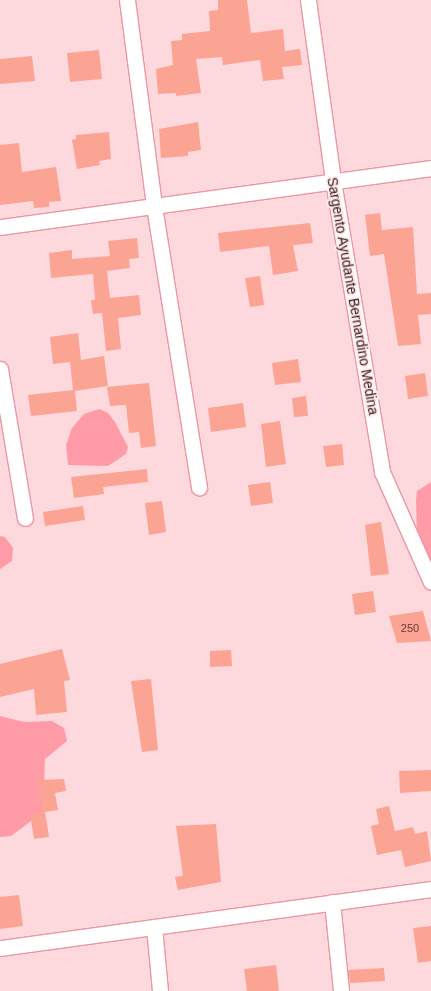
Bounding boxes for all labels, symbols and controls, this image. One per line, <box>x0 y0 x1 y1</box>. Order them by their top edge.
street label: Sargento Ayudante Bernardino Medina <box>324 175 382 417</box>
house number: 250 <box>401 621 419 635</box>

